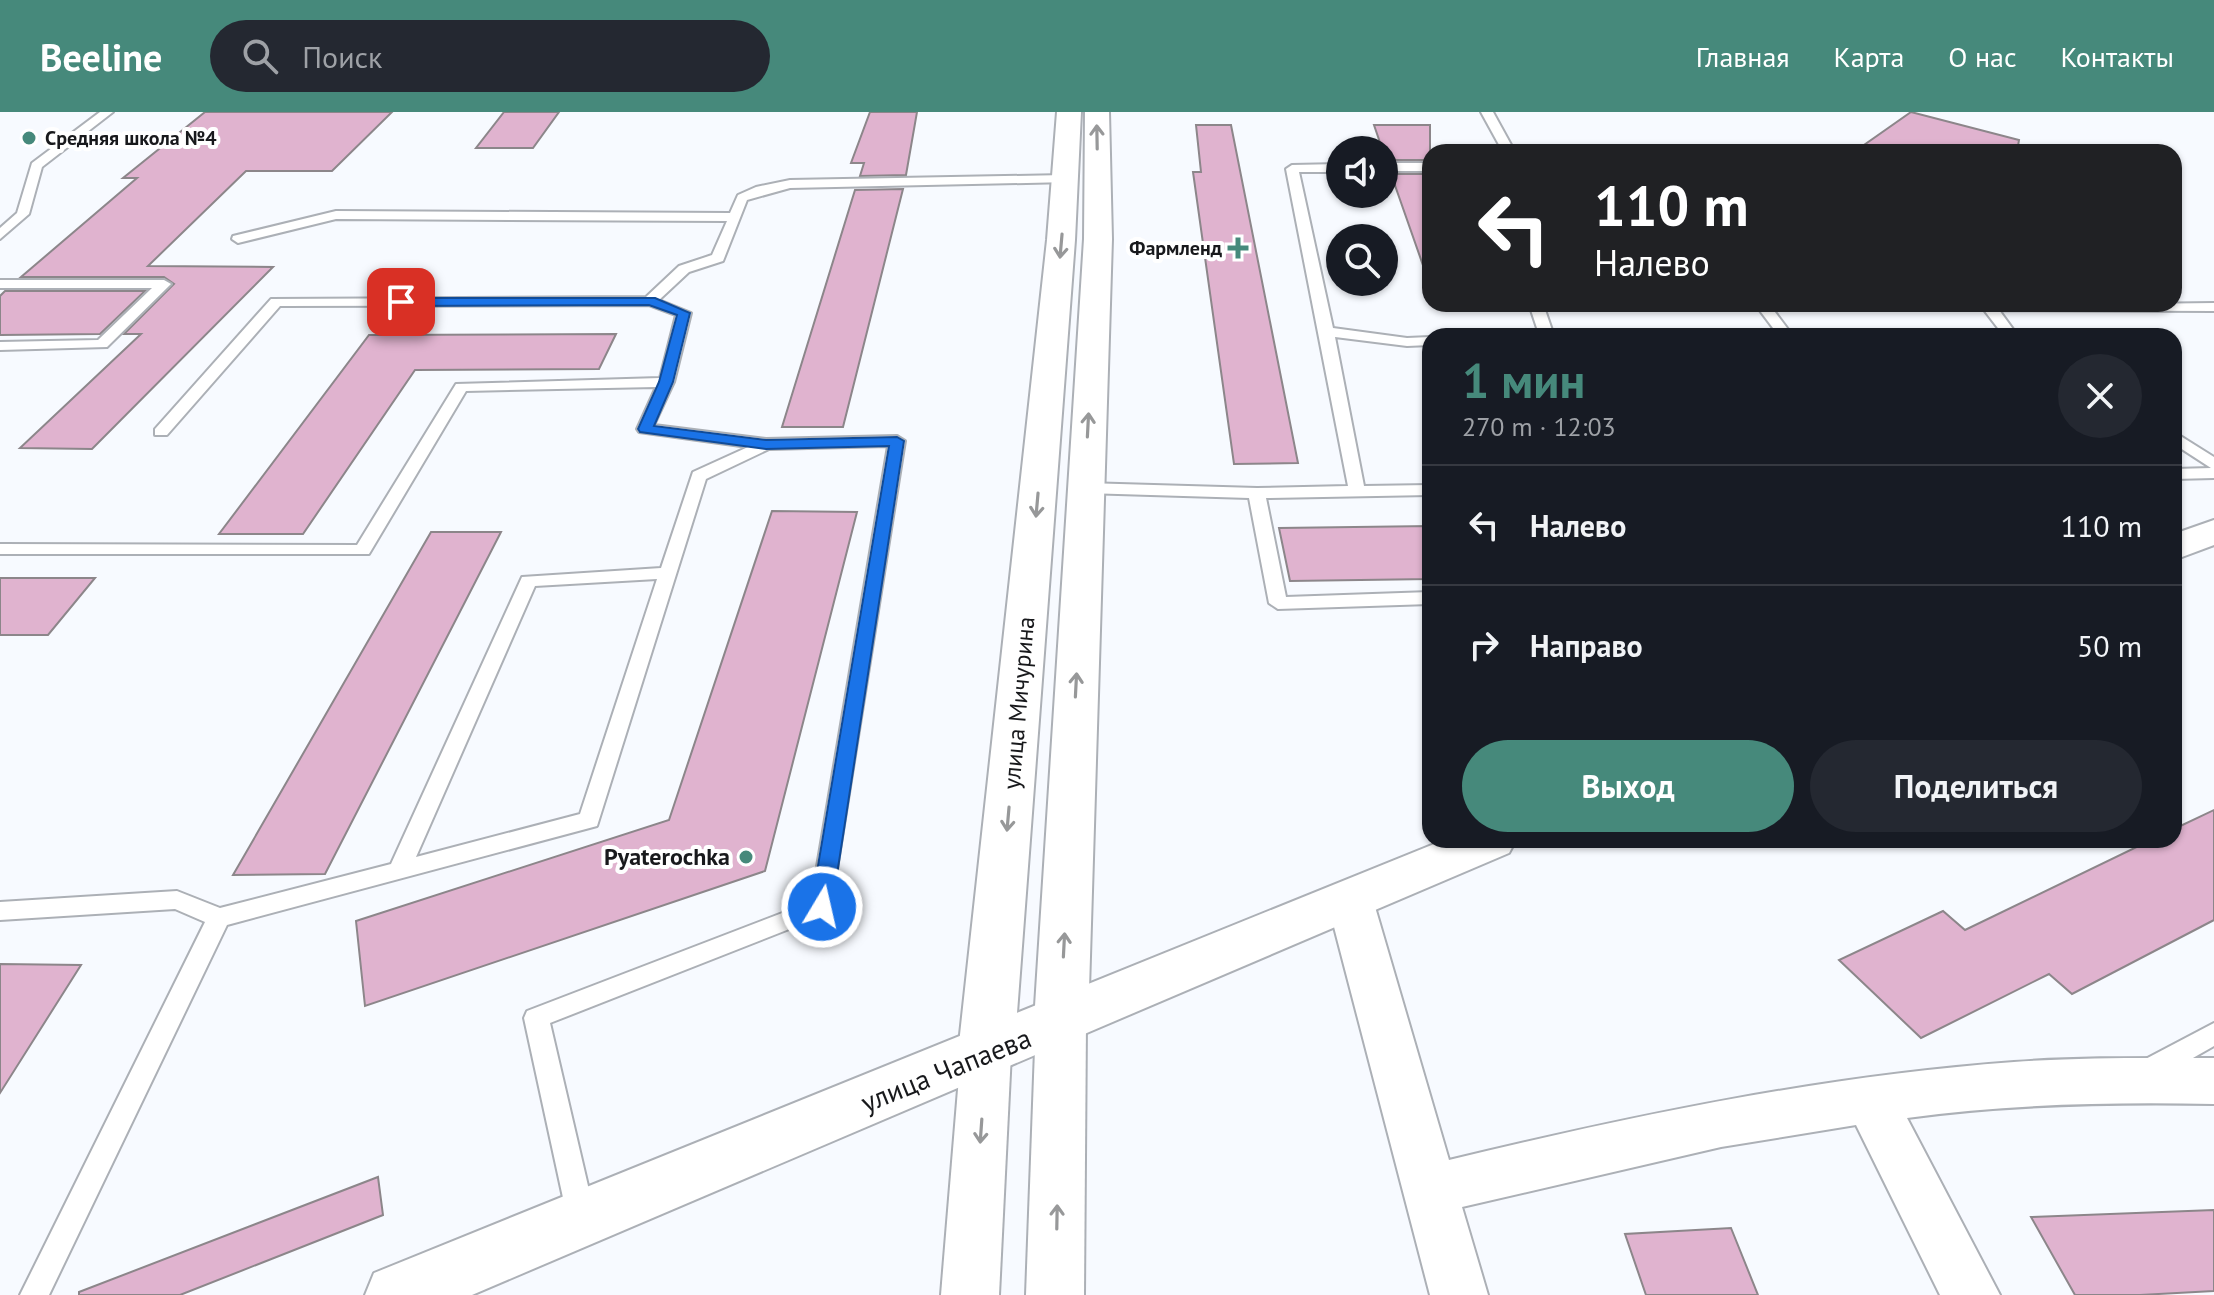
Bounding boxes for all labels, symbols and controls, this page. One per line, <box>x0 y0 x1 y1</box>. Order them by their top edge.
search box <box>210 20 770 92</box>
text: Beeline <box>40 32 162 81</box>
icon: search <box>238 34 282 78</box>
text: Поиск <box>302 37 382 76</box>
text: Главная <box>1696 38 1790 75</box>
text: Карта <box>1834 38 1904 75</box>
text: О нас <box>1948 38 2017 75</box>
text: Контакты <box>2061 38 2174 75</box>
one-way arrow <box>1089 124 1105 151</box>
place label: Средняя школа №4 <box>45 125 217 151</box>
marker: Средняя школа №4 <box>20 129 38 147</box>
map controls <box>1326 136 1398 296</box>
button: sound <box>1326 136 1398 208</box>
text: 110 m <box>1594 169 1749 241</box>
icon: left <box>1462 176 1566 280</box>
button: search <box>1326 224 1398 296</box>
one-way arrow <box>1053 232 1068 259</box>
place label: Фармленд <box>1129 235 1223 261</box>
marker: Фармленд <box>1229 239 1247 257</box>
text: Налево <box>1594 239 1710 286</box>
pin <box>367 268 435 336</box>
icon: arrive <box>379 280 423 324</box>
text: 1 мин <box>1462 349 1585 411</box>
button: close <box>2058 354 2142 438</box>
text: 270 m · 12:03 <box>1462 410 1616 443</box>
one-way arrow <box>1081 412 1096 439</box>
one-way arrow <box>1029 491 1044 518</box>
icon: left <box>1462 503 1506 547</box>
text: Налево <box>1530 506 1626 545</box>
text: 110 m <box>2061 506 2142 545</box>
street label: улица Мичурина <box>996 615 1042 791</box>
icon: right <box>1462 623 1506 667</box>
text: Направо <box>1530 626 1643 665</box>
text: 50 m <box>2077 626 2142 665</box>
one-way arrow <box>1069 672 1084 699</box>
button: Выход <box>1462 740 1794 832</box>
button: Поделиться <box>1810 740 2142 832</box>
one-way arrow <box>1000 805 1015 832</box>
place label: Pyaterochka <box>604 841 730 872</box>
marker: Pyaterochka <box>737 848 755 866</box>
position arrow <box>780 865 864 949</box>
one-way arrow <box>1057 932 1072 959</box>
street label: улица Чапаева <box>855 1019 1036 1121</box>
one-way arrow <box>973 1117 988 1144</box>
one-way arrow <box>1049 1204 1065 1231</box>

